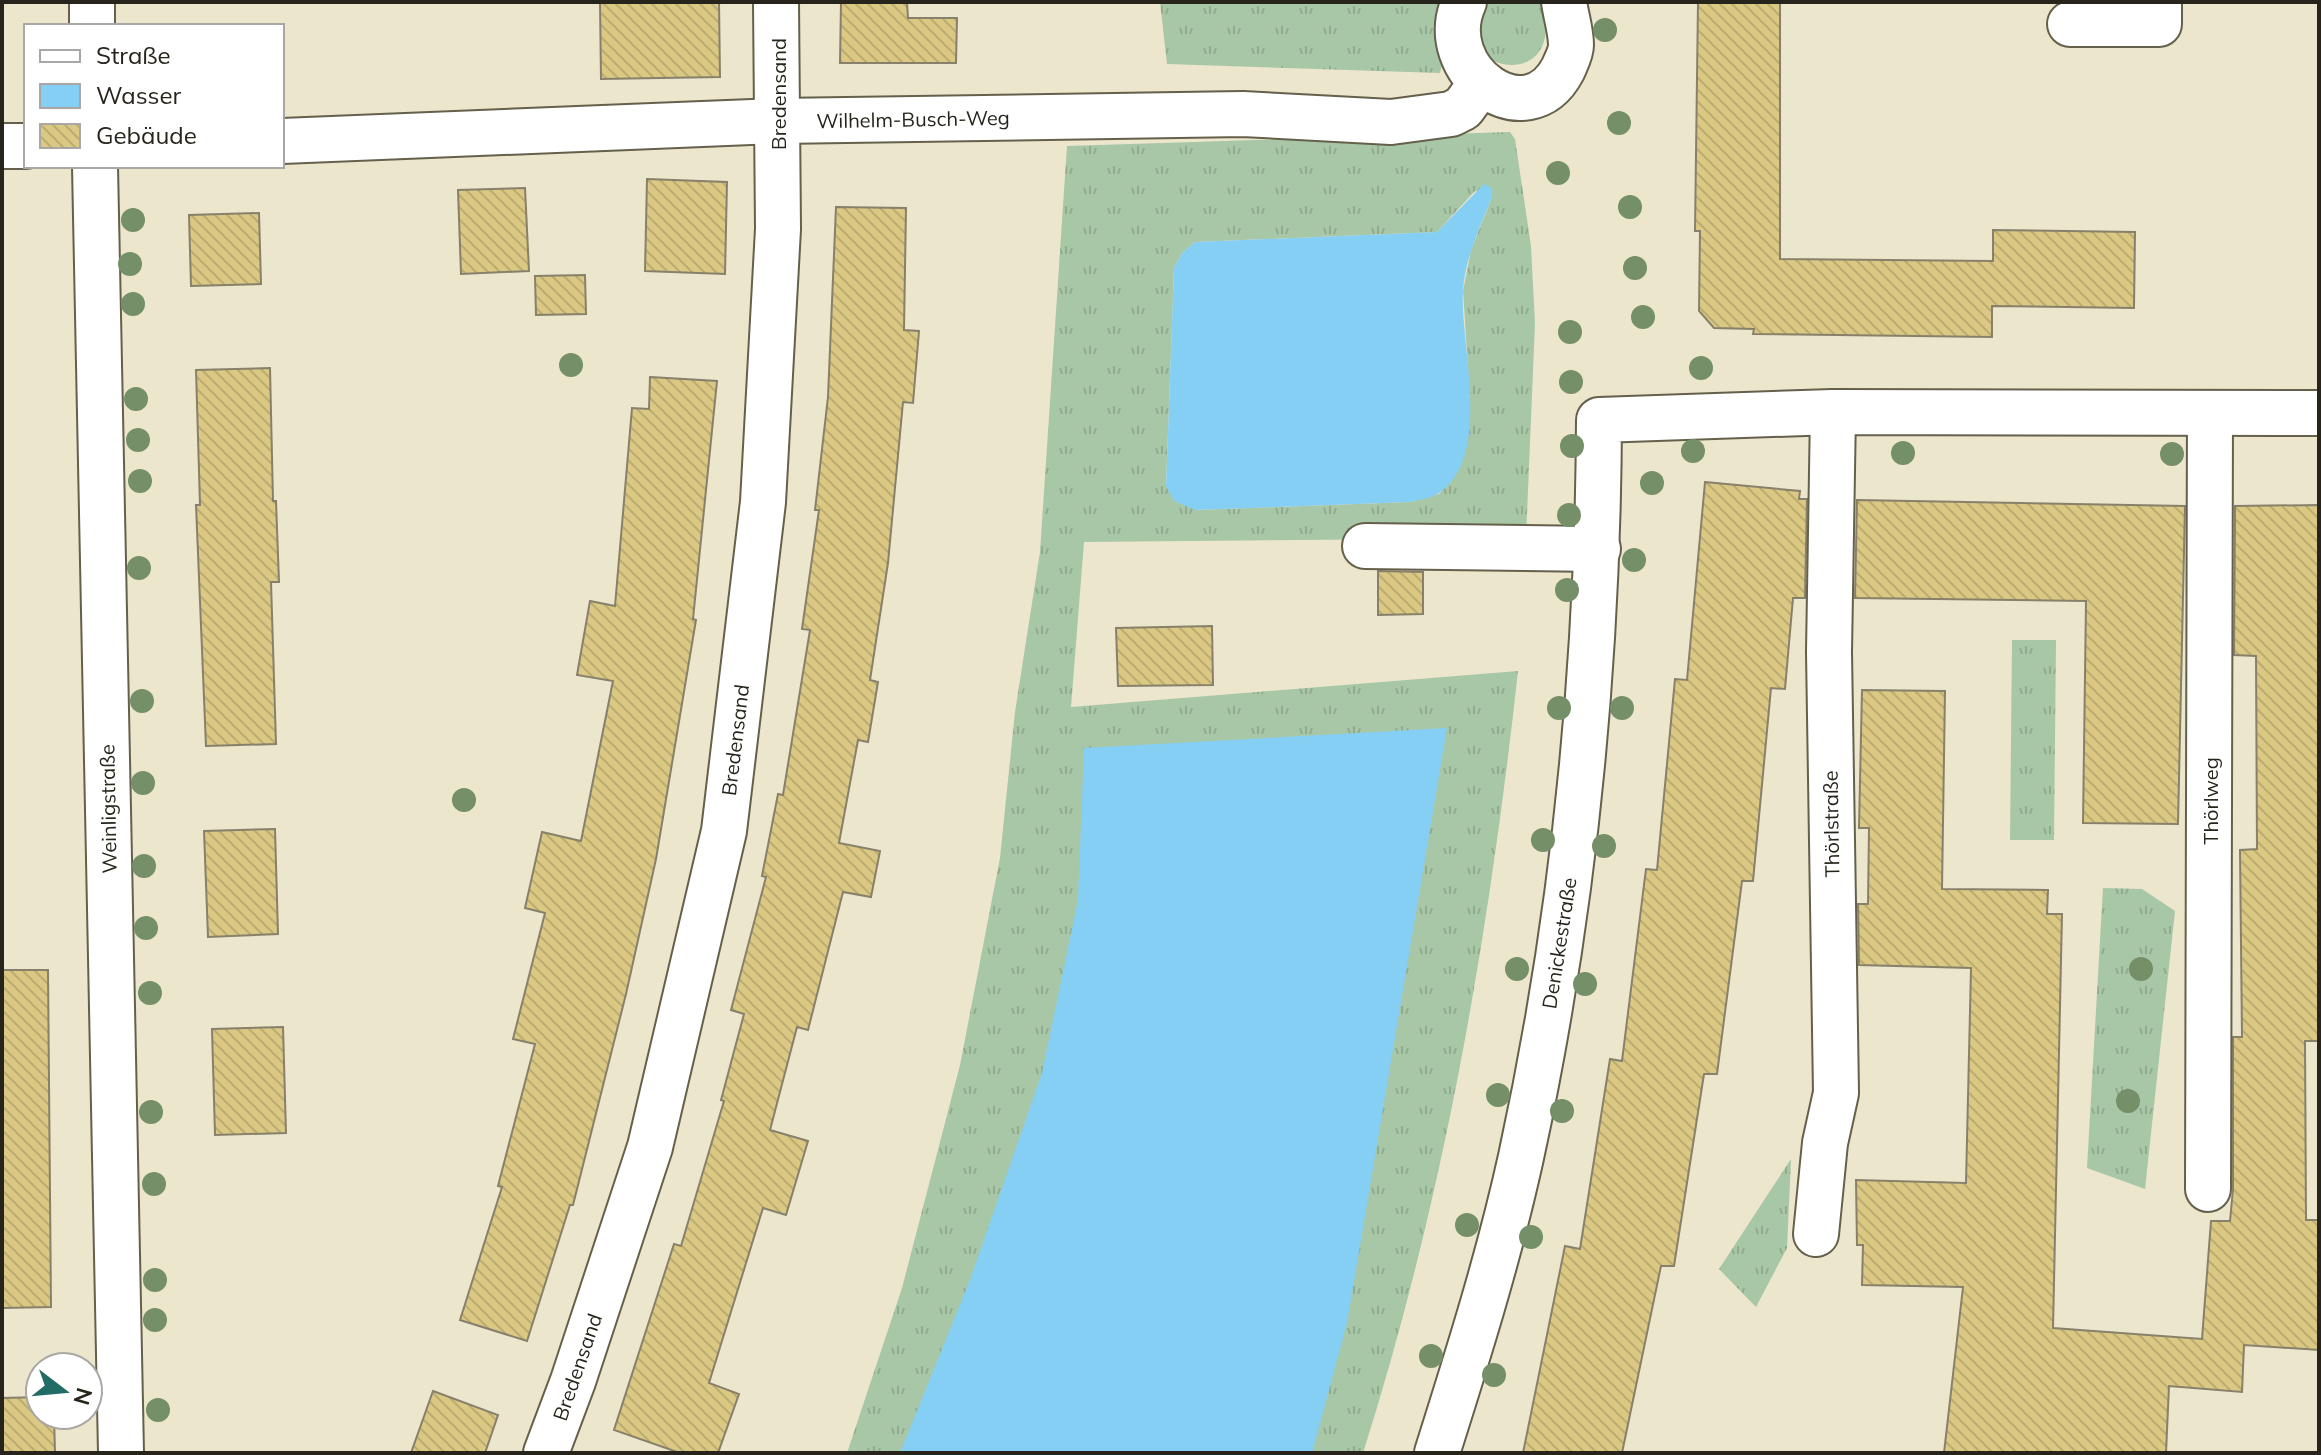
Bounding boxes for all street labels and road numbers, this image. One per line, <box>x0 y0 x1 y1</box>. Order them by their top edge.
street label: Bredensand <box>766 38 791 150</box>
street label: Wilhelm-Busch-Weg <box>816 105 1010 133</box>
street label: Bredensand <box>716 683 754 797</box>
street label: Weinligstraße <box>94 744 122 874</box>
street label: Thörlweg <box>2198 757 2223 845</box>
street label: Thörlstraße <box>1818 770 1844 878</box>
street label: Denickestraße <box>1536 876 1582 1010</box>
street label: Bredensand <box>547 1310 607 1424</box>

